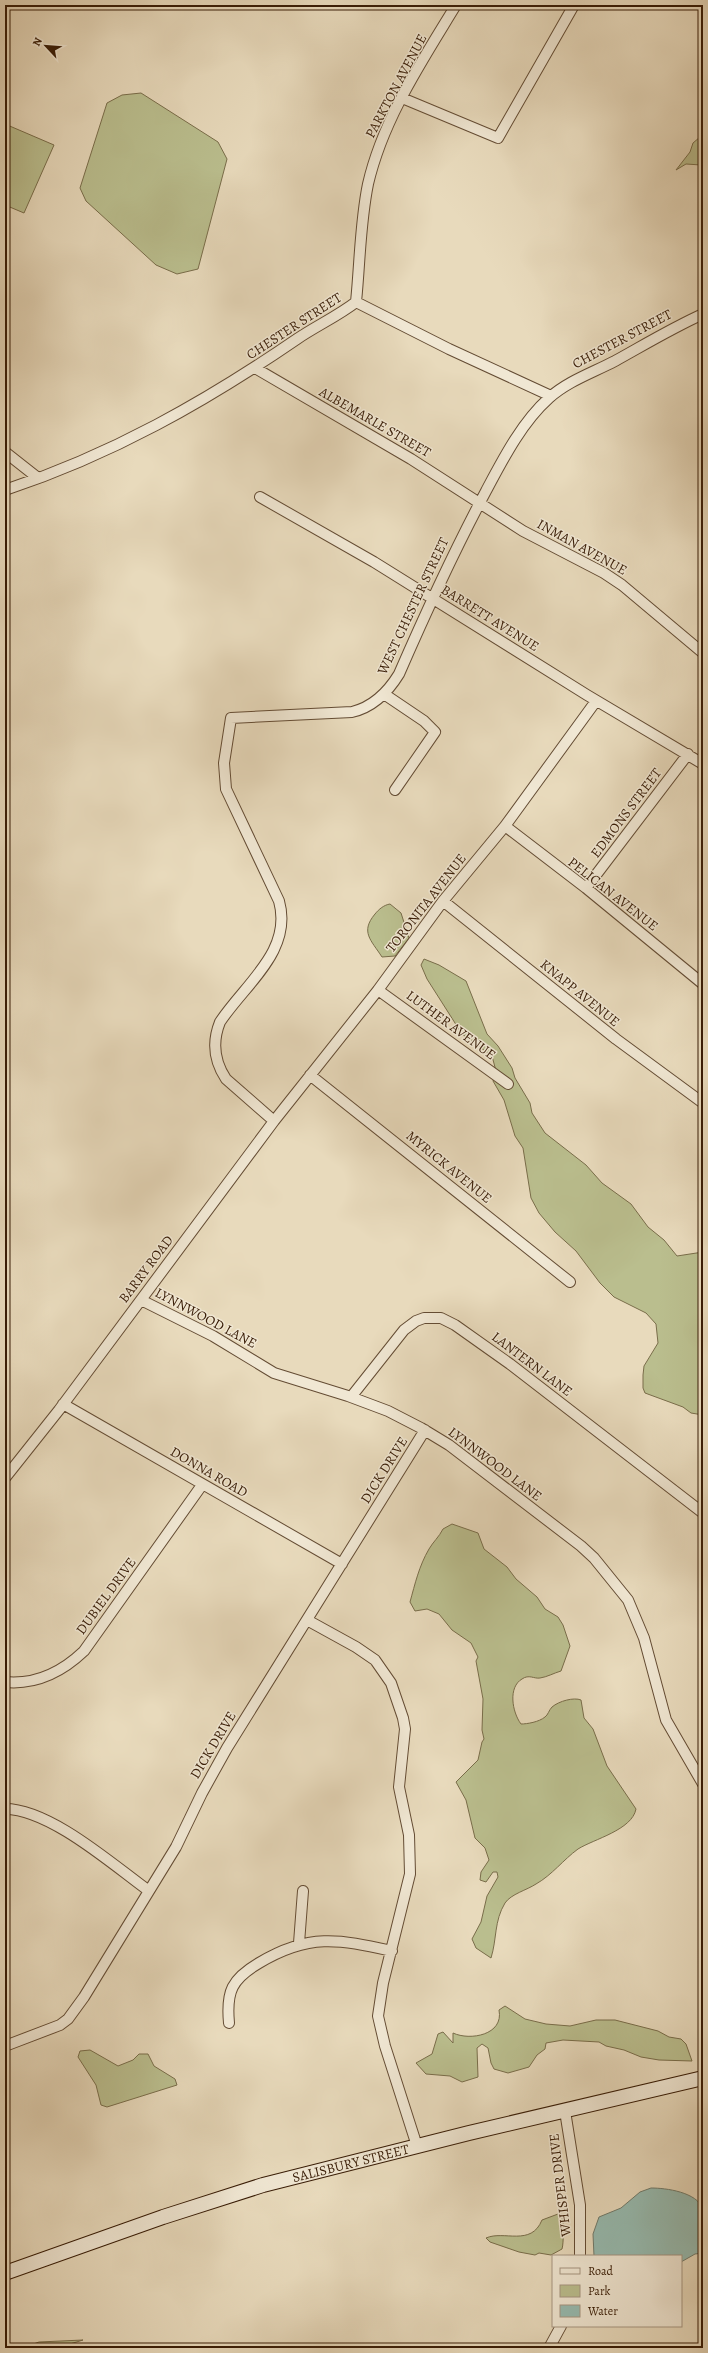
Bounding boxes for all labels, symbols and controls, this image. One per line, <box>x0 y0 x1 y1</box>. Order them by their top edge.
north arrow <box>26 26 66 66</box>
street label: PARKTON AVENUE <box>361 31 431 141</box>
text: N <box>29 35 46 49</box>
street label: CHESTER STREET <box>243 288 346 364</box>
street label: CHESTER STREET <box>569 305 675 373</box>
street label: ALBEMARLE STREET <box>315 382 435 462</box>
street label: INMAN AVENUE <box>534 514 630 580</box>
street label: WEST CHESTER STREET <box>372 534 453 679</box>
street label: BARRETT AVENUE <box>437 580 543 656</box>
street label: EDMONS STREET <box>586 764 666 862</box>
street label: TORONITA AVENUE <box>381 850 471 956</box>
street label: PELICAN AVENUE <box>564 853 662 935</box>
street label: KNAPP AVENUE <box>536 955 624 1031</box>
street label: LUTHER AVENUE <box>402 986 500 1064</box>
street label: MYRICK AVENUE <box>402 1126 496 1208</box>
street label: BARRY ROAD <box>114 1231 178 1307</box>
street label: LYNNWOOD LANE <box>152 1283 260 1353</box>
street label: LANTERN LANE <box>488 1327 576 1401</box>
street label: LYNNWOOD LANE <box>444 1422 546 1506</box>
street label: DICK DRIVE <box>356 1433 412 1507</box>
street label: DONNA ROAD <box>167 1442 251 1502</box>
street label: DUBIEL DRIVE <box>72 1554 140 1638</box>
street label: DICK DRIVE <box>185 1708 241 1782</box>
street label: WHISPER DRIVE <box>544 2132 576 2239</box>
street label: SALISBURY STREET <box>290 2139 411 2187</box>
legend <box>552 2255 682 2327</box>
text: Road <box>588 2263 614 2279</box>
text: Park <box>588 2283 611 2299</box>
text: Water <box>587 2303 618 2319</box>

